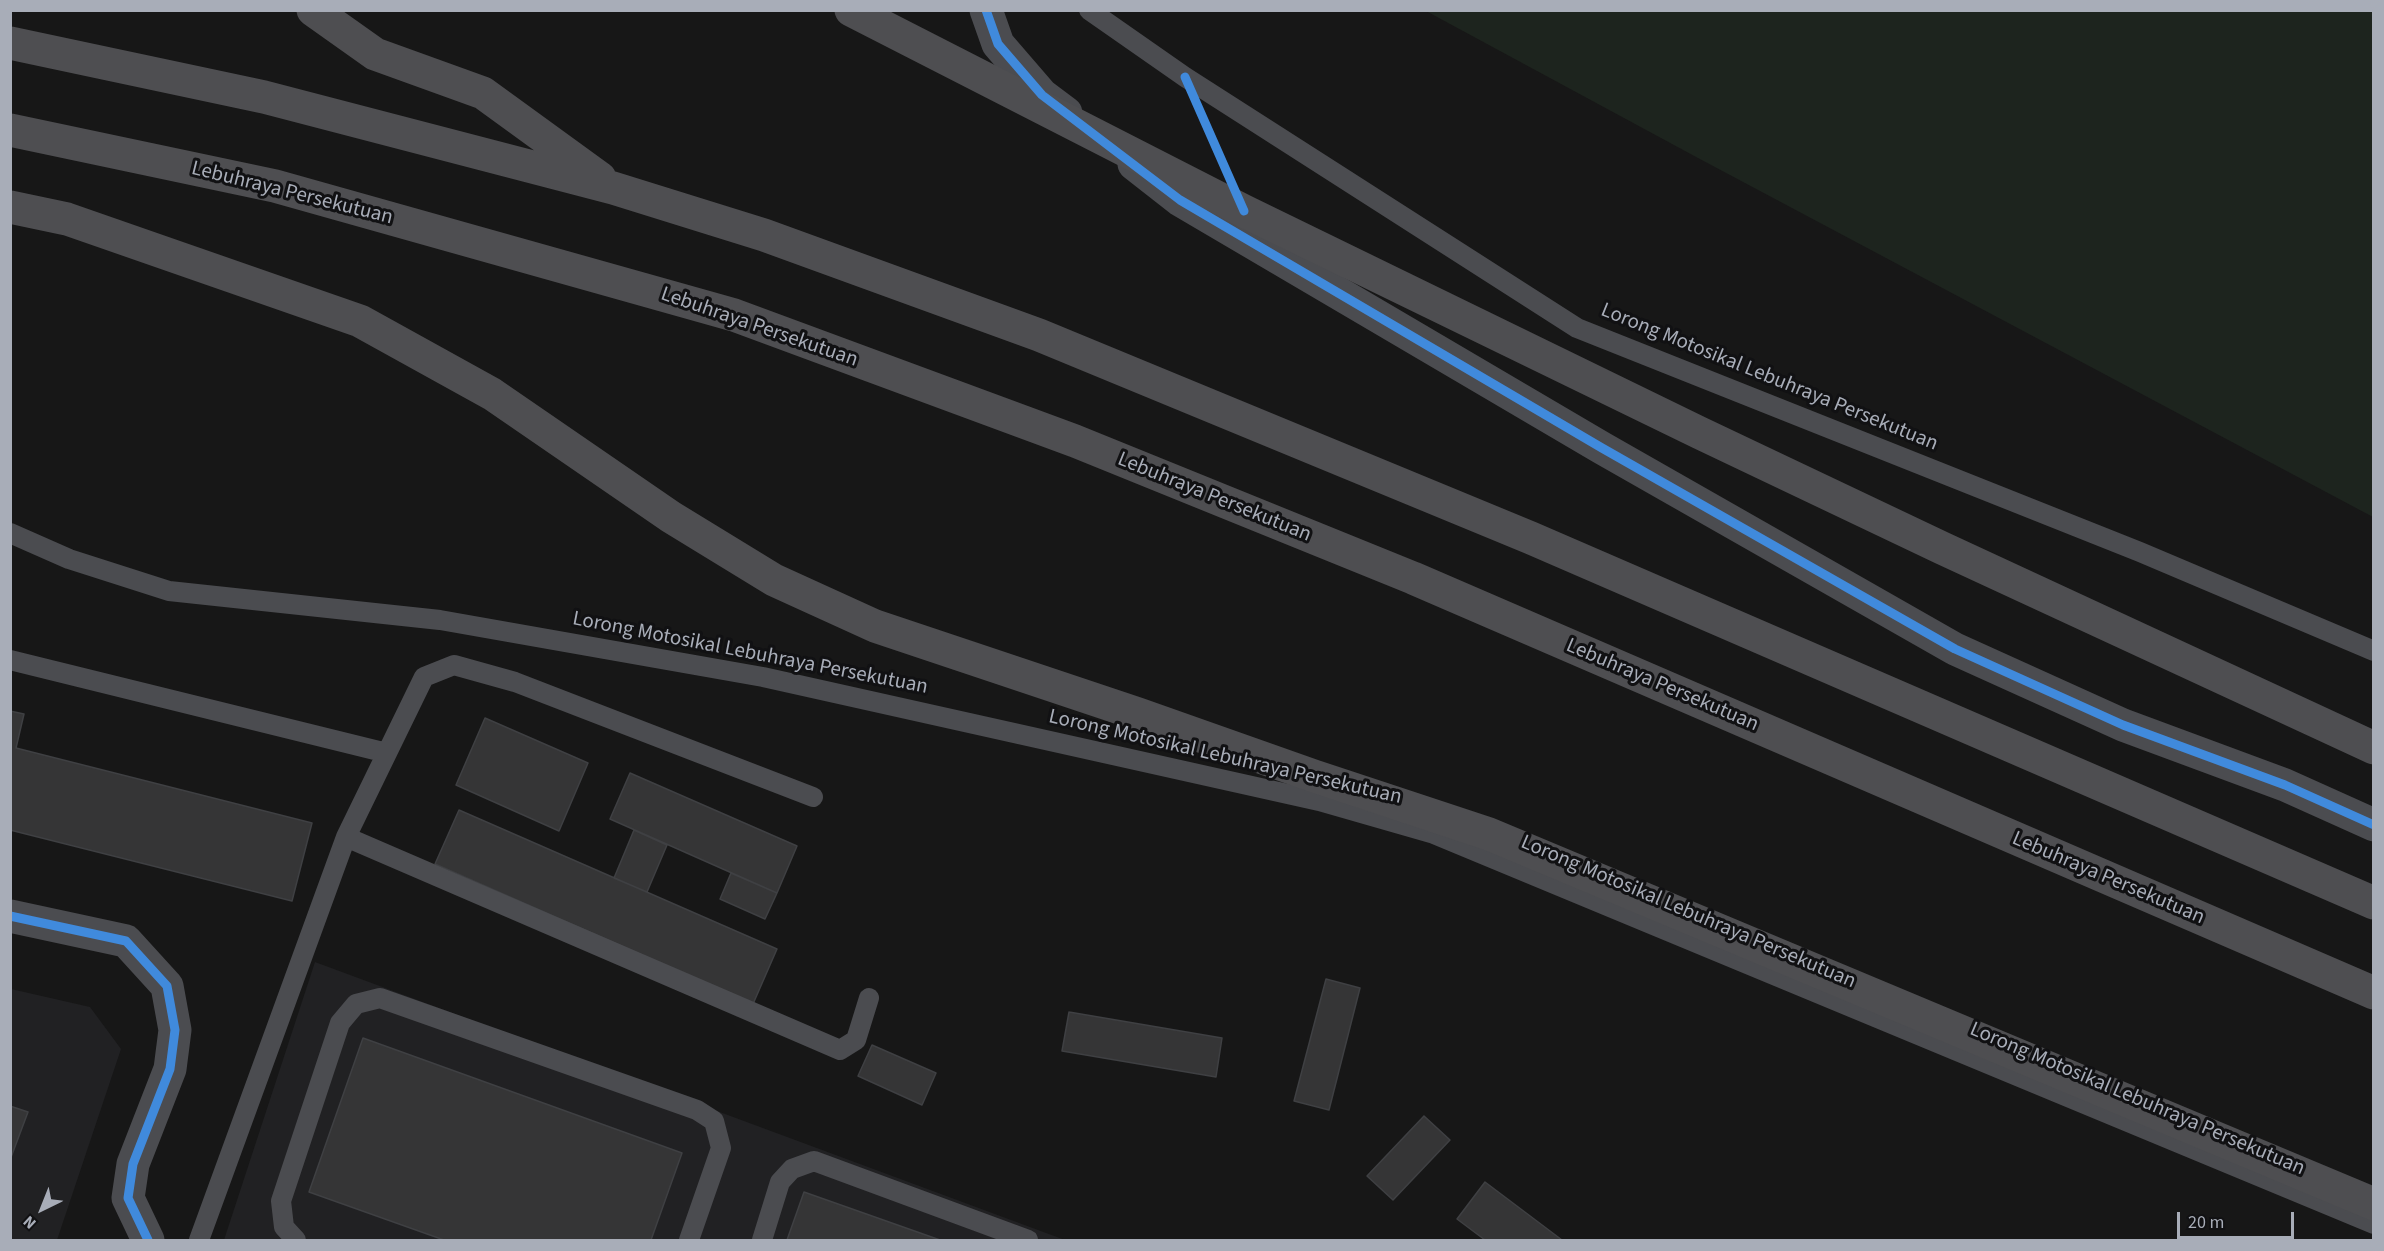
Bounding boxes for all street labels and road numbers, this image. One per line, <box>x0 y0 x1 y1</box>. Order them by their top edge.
street label: Lebuhraya Persekutuan <box>189 157 395 231</box>
street label: Lebuhraya Persekutuan <box>657 282 861 374</box>
street label: Lorong Motosikal Lebuhraya Persekutuan <box>1597 299 1941 457</box>
street label: Lebuhraya Persekutuan <box>1113 448 1315 548</box>
street label: Lorong Motosikal Lebuhraya Persekutuan <box>570 607 930 701</box>
street label: Lebuhraya Persekutuan <box>1562 634 1762 738</box>
street label: Lorong Motosikal Lebuhraya Persekutuan <box>1046 705 1404 811</box>
street label: Lebuhraya Persekutuan <box>2008 827 2208 931</box>
street label: Lorong Motosikal Lebuhraya Persekutuan <box>1517 831 1859 995</box>
street label: Lorong Motosikal Lebuhraya Persekutuan <box>1966 1018 2308 1182</box>

